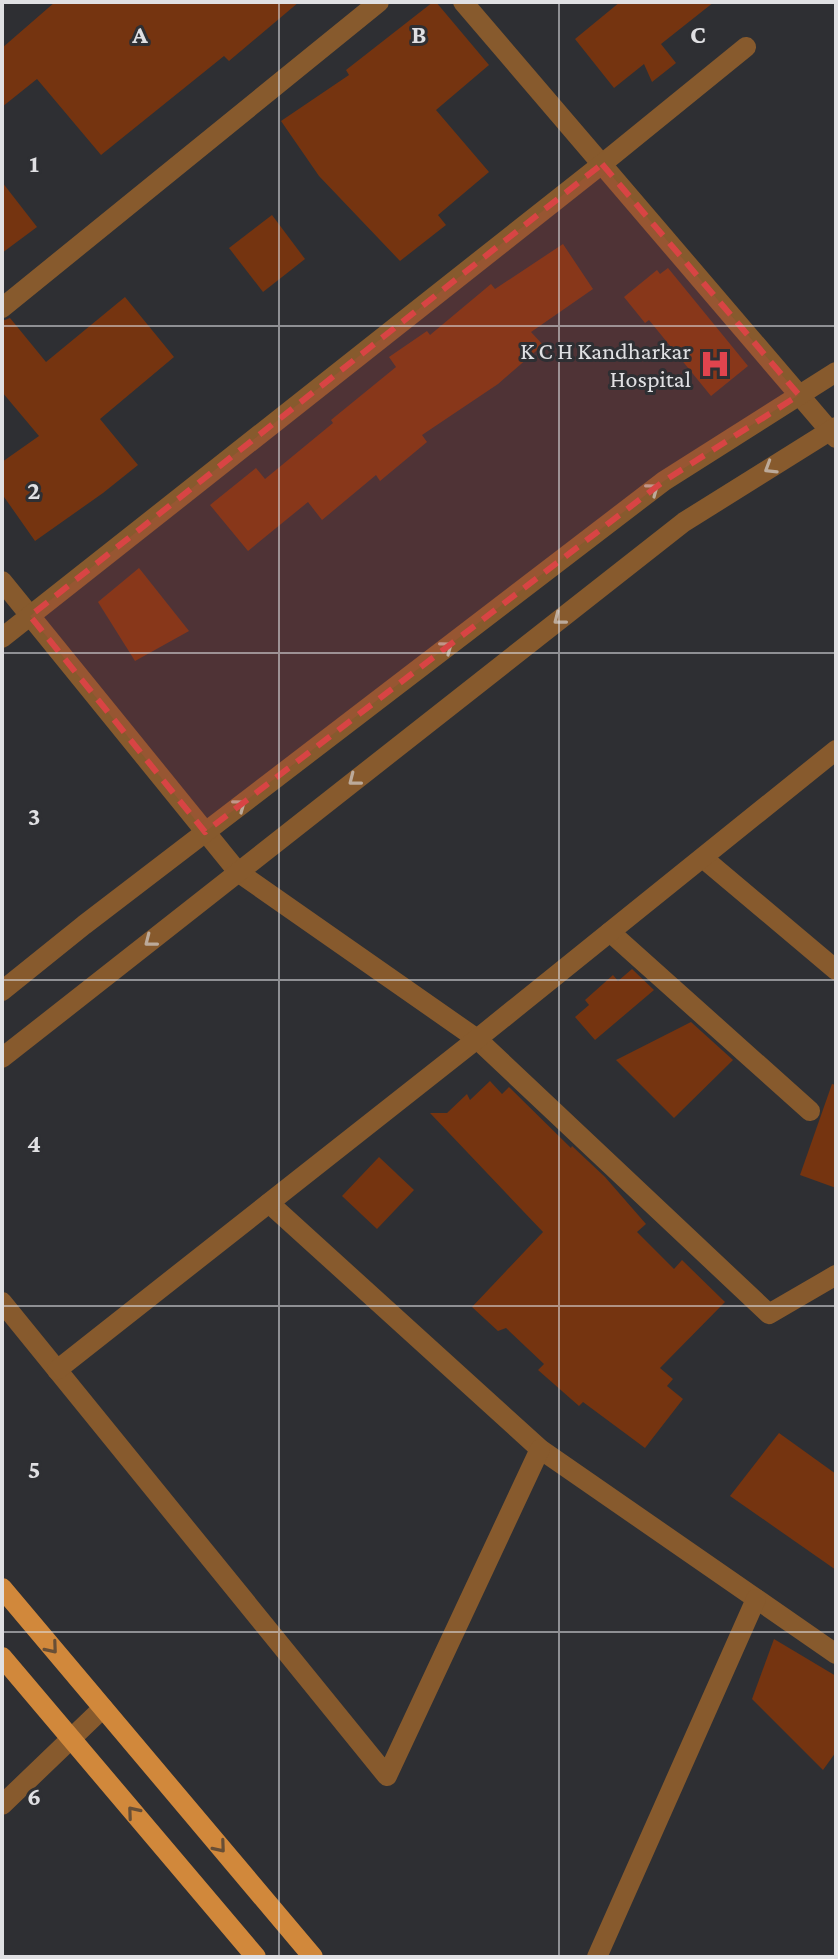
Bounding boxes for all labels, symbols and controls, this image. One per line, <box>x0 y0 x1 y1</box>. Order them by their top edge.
text: A <box>131 20 148 49</box>
text: B <box>411 20 427 49</box>
text: C <box>690 20 706 49</box>
text: 1 <box>29 149 39 178</box>
place label: K C H Kandharkar Hospital <box>520 337 691 392</box>
hospital icon: K C H Kandharkar Hospital <box>698 347 732 381</box>
one-way arrow <box>764 458 779 474</box>
text: 2 <box>27 476 41 505</box>
one-way arrow <box>644 485 659 499</box>
one-way arrow <box>553 610 568 624</box>
one-way arrow <box>438 643 452 657</box>
one-way arrow <box>348 770 363 784</box>
one-way arrow <box>231 801 246 815</box>
text: 3 <box>28 802 40 831</box>
one-way arrow <box>145 931 159 946</box>
text: 4 <box>27 1129 41 1158</box>
text: 5 <box>28 1455 40 1484</box>
one-way arrow <box>42 1639 57 1653</box>
text: 6 <box>27 1782 41 1811</box>
one-way arrow <box>128 1806 143 1821</box>
one-way arrow <box>210 1838 225 1852</box>

